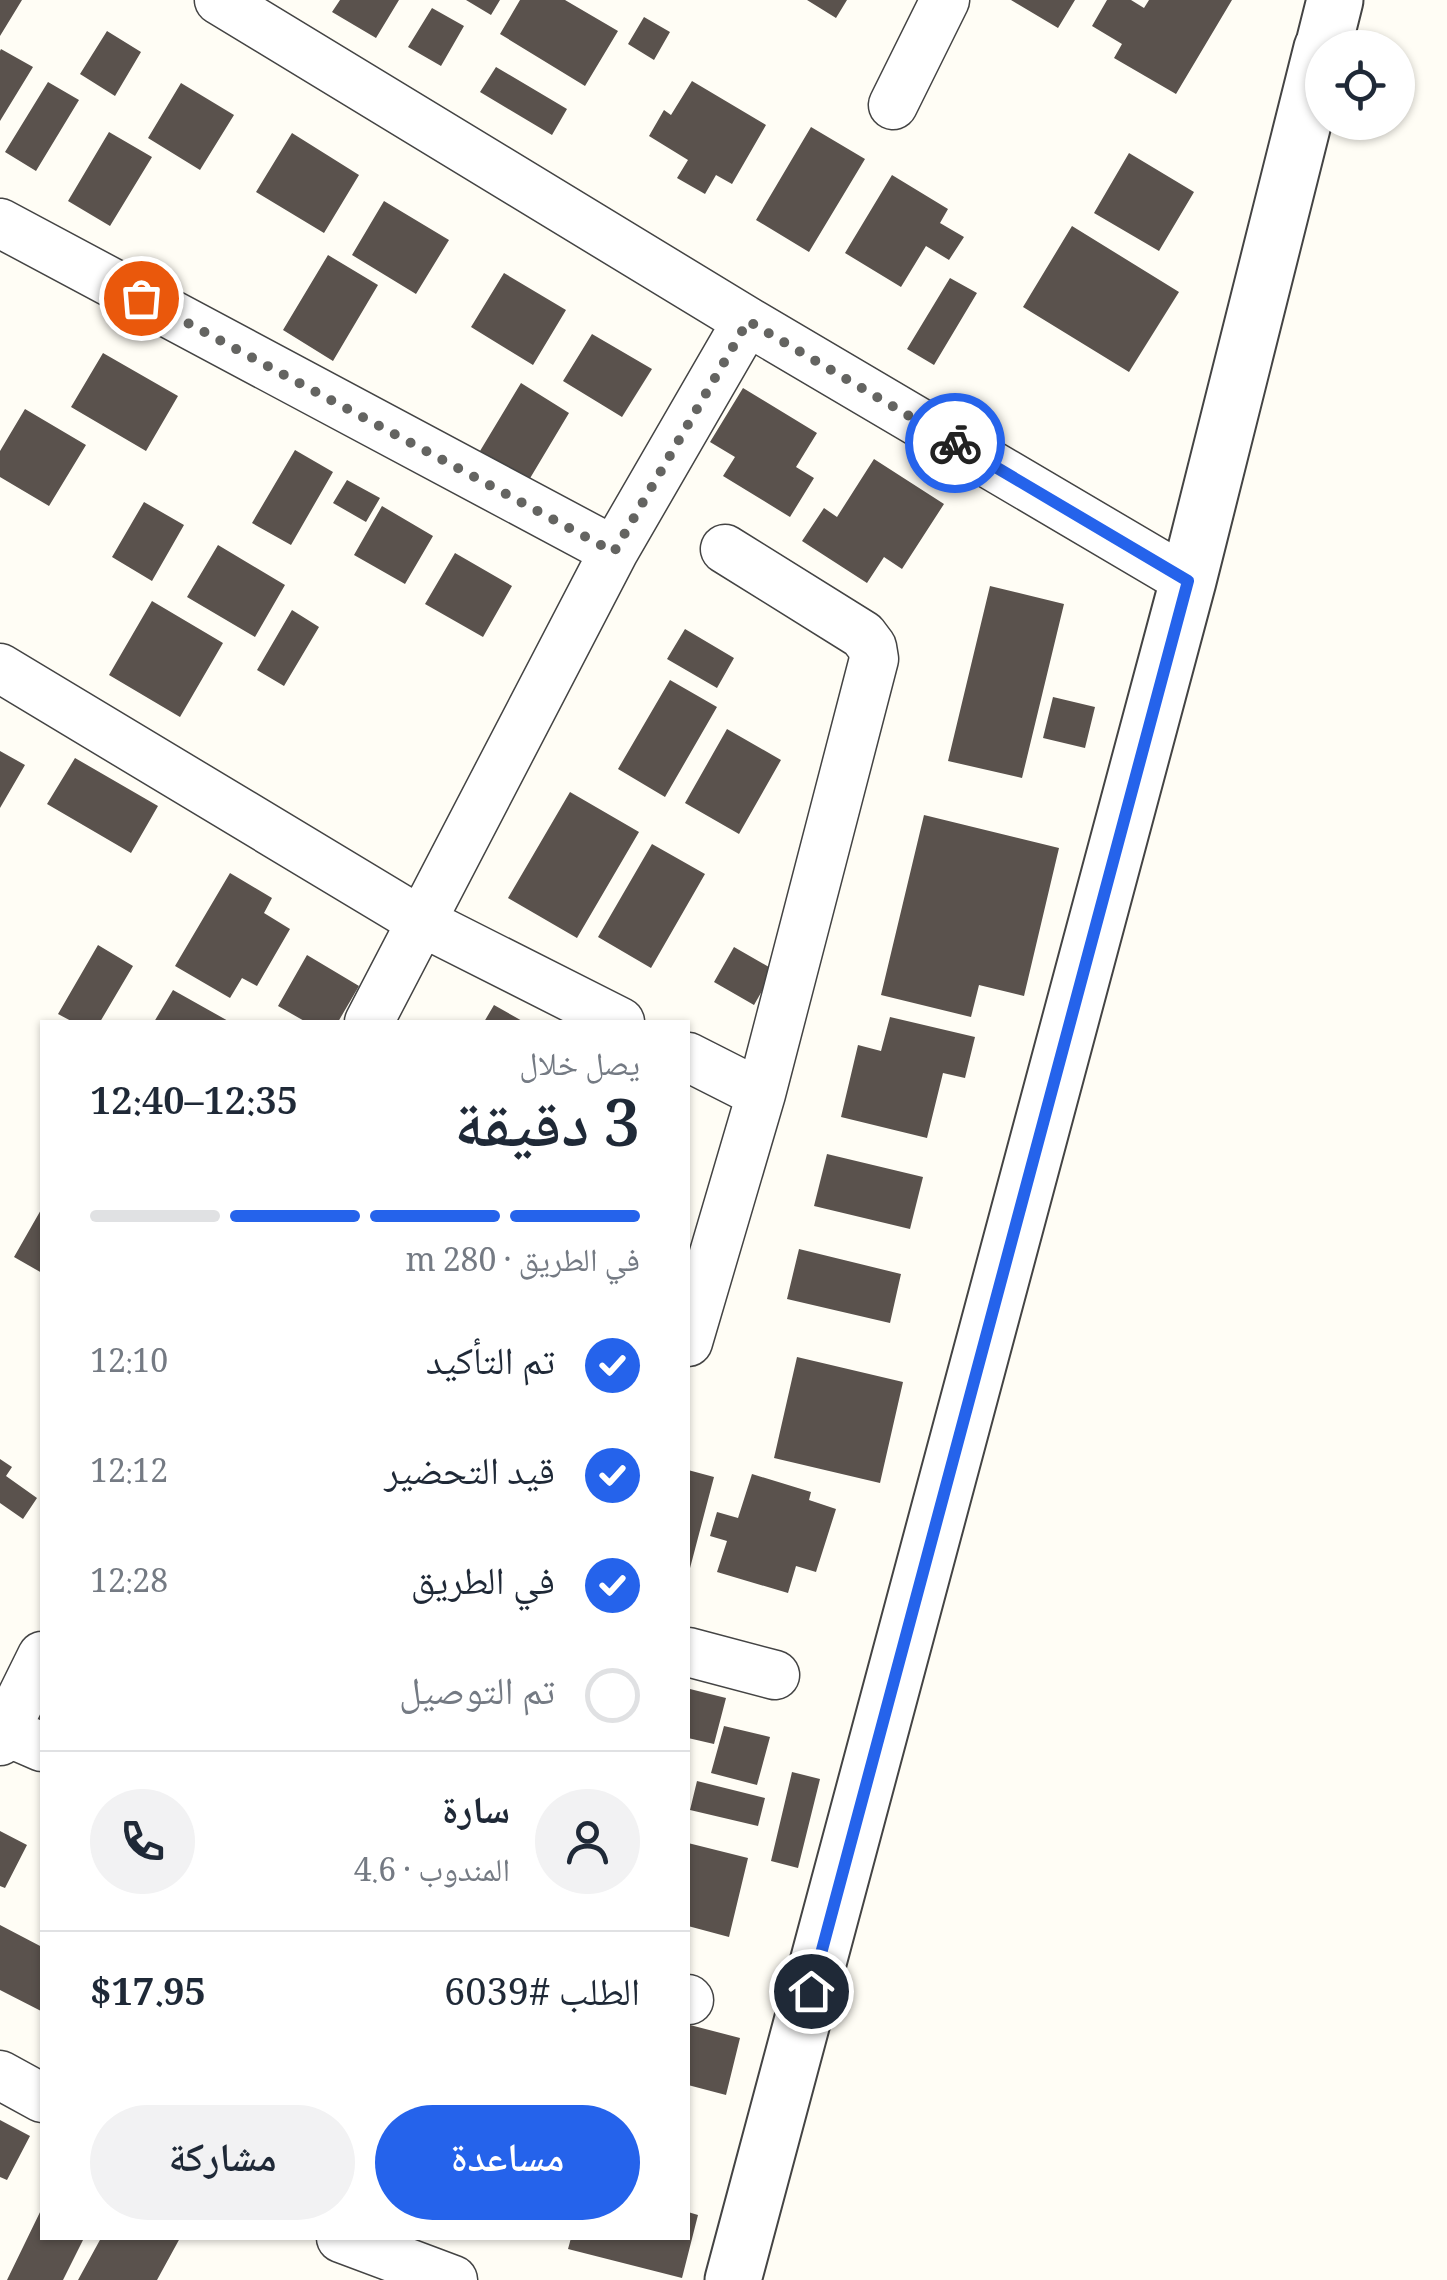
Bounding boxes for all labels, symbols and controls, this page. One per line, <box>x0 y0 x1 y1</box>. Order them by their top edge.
map controls <box>1305 30 1415 140</box>
button: locate <box>1305 30 1415 140</box>
pin <box>99 256 184 341</box>
icon: bag <box>114 271 169 326</box>
courier <box>905 393 1005 493</box>
icon: bike <box>928 416 983 471</box>
text: يصل خلال <box>519 1041 640 1095</box>
text: 12:35–12:40 <box>90 1073 298 1138</box>
text: 3 دقيقة <box>454 1077 640 1187</box>
text: في الطريق · 280 m <box>405 1237 640 1291</box>
text: تم التأكيد <box>426 1333 555 1398</box>
text: 12:10 <box>90 1338 168 1392</box>
icon: check <box>585 1338 640 1393</box>
text: قيد التحضير <box>384 1443 555 1508</box>
text: 12:12 <box>90 1448 168 1502</box>
icon: check <box>585 1448 640 1503</box>
text: في الطريق <box>411 1553 555 1618</box>
text: 12:28 <box>90 1558 168 1612</box>
icon: check <box>585 1558 640 1613</box>
text: تم التوصيل <box>399 1663 555 1728</box>
text: سارة <box>442 1782 510 1847</box>
button: phone <box>90 1789 195 1894</box>
button: person <box>535 1789 640 1894</box>
text: المندوب · 4.6 <box>354 1847 510 1901</box>
pin <box>769 1949 854 2034</box>
text: $17.95 <box>90 1964 206 2029</box>
text: الطلب #6039 <box>444 1964 640 2029</box>
icon: home <box>784 1964 839 2019</box>
button: مشاركة <box>90 2105 355 2220</box>
button: مساعدة <box>375 2105 640 2220</box>

